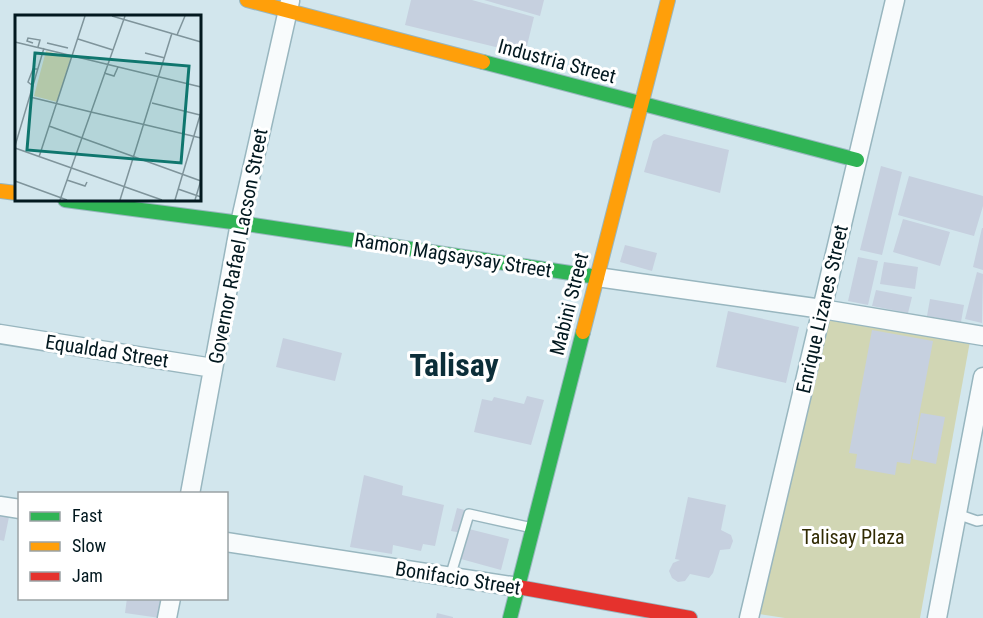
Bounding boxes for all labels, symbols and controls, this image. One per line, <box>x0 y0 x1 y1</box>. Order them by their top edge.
inset map <box>15 15 201 201</box>
street label: Industria Street <box>495 34 619 88</box>
street label: Governor Rafael Lacson Street <box>203 126 273 366</box>
street label: Enrique Lizares Street <box>791 222 853 396</box>
street label: Ramon Magsaysay Street <box>353 228 553 282</box>
street label: Mabini Street <box>545 250 593 358</box>
street label: Equaldad Street <box>44 329 170 373</box>
district label: Talisay <box>409 346 499 384</box>
legend <box>18 492 228 600</box>
text: Fast <box>72 505 103 526</box>
park label: Talisay Plaza <box>801 525 905 549</box>
text: Slow <box>72 535 107 556</box>
street label: Bonifacio Street <box>394 556 522 600</box>
text: Jam <box>72 565 103 586</box>

